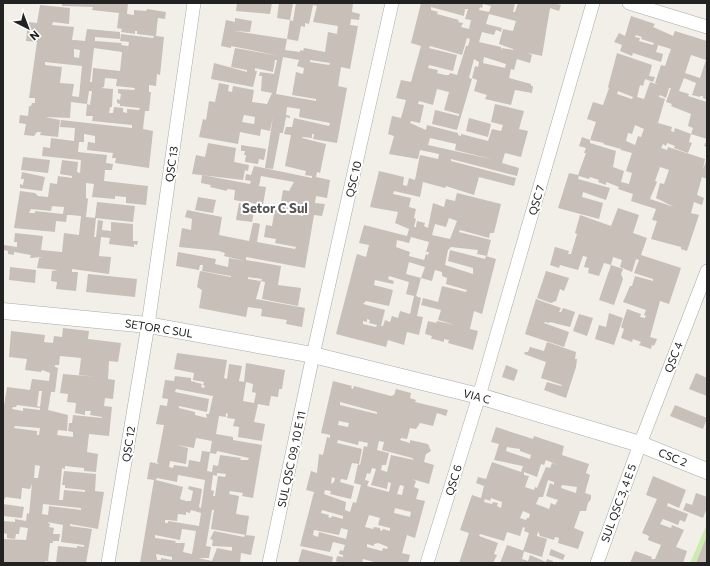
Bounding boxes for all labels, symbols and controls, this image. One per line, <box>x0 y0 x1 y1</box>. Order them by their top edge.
north arrow <box>8 8 48 48</box>
text: N <box>28 28 42 43</box>
street label: QSC 13 <box>162 145 180 183</box>
street label: QSC 10 <box>343 160 363 198</box>
street label: QSC 7 <box>525 183 547 217</box>
district label: Setor C Sul <box>242 200 308 216</box>
street label: SETOR C SUL <box>124 316 194 340</box>
street label: QSC 4 <box>661 340 685 374</box>
street label: VIA C <box>462 386 492 406</box>
street label: SUL QSC 09, 10 E 11 <box>274 410 308 508</box>
street label: QSC 12 <box>119 425 137 463</box>
street label: CSC 2 <box>657 445 689 469</box>
street label: SUL QSC 3, 4 E 5 <box>598 462 638 544</box>
street label: QSC 6 <box>442 463 464 497</box>

